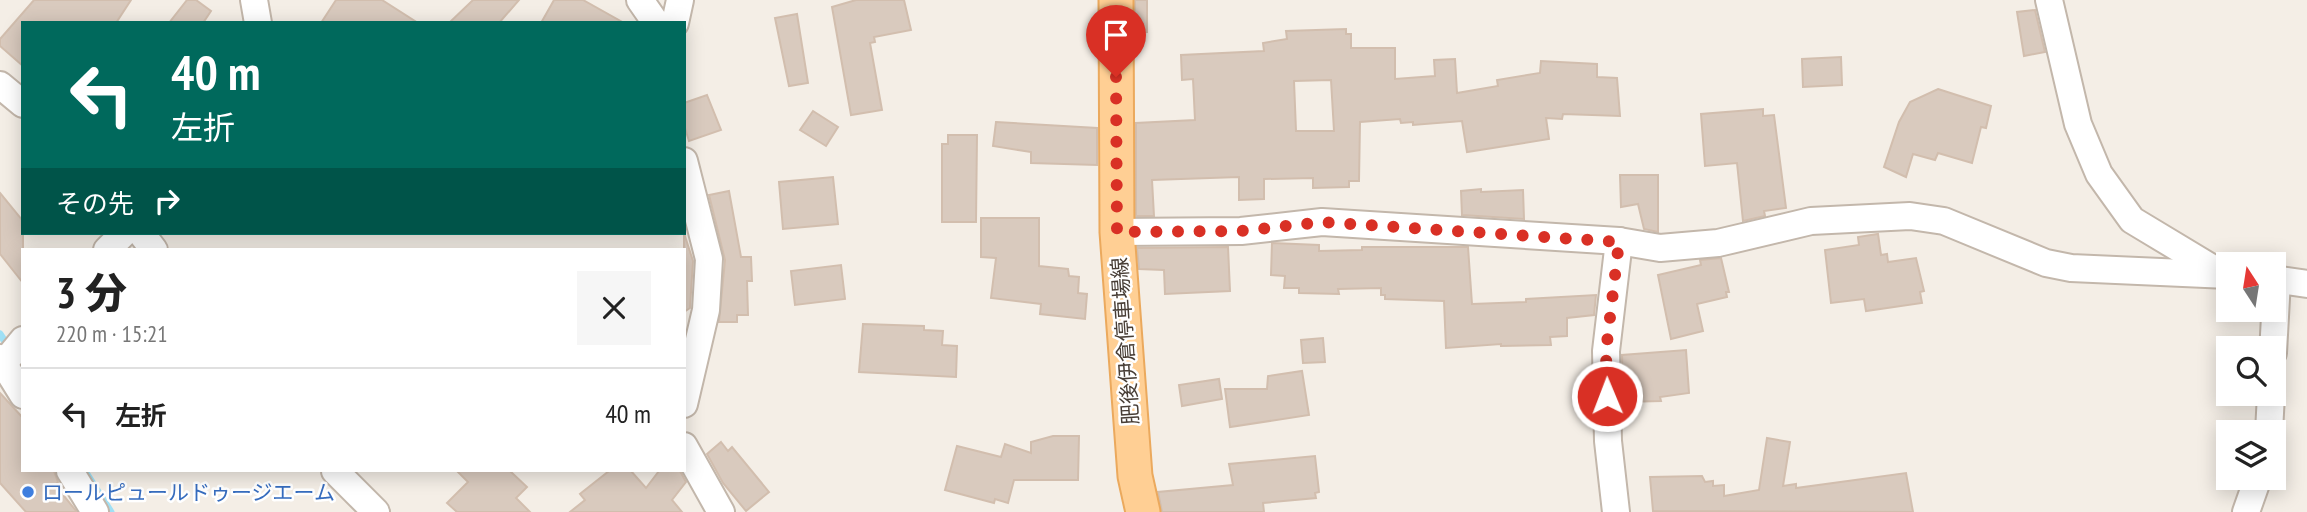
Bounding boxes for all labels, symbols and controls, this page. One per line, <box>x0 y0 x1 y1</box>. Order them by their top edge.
pin <box>1086 5 1146 77</box>
icon: arrive <box>1097 16 1135 54</box>
text: 40 m <box>171 40 260 104</box>
icon: left <box>56 49 147 140</box>
text: 左折 <box>171 106 235 148</box>
icon: right <box>148 182 186 220</box>
text: その先 <box>56 187 134 220</box>
north arrow <box>2216 252 2286 322</box>
map controls <box>2216 252 2286 490</box>
street label: 肥後伊倉停車場線 <box>1106 256 1144 426</box>
text: 3 分 <box>56 265 127 320</box>
button: close <box>577 271 651 345</box>
text: 220 m · 15:21 <box>56 319 168 348</box>
button: search <box>2216 336 2286 406</box>
position arrow <box>1570 359 1644 433</box>
icon: left <box>56 395 94 433</box>
text: 40 m <box>605 397 651 430</box>
text: 左折 <box>115 399 167 432</box>
button: layers <box>2216 420 2286 490</box>
place label: ロールピュールドゥージエーム <box>42 479 335 506</box>
marker: ロールピュールドゥージエーム <box>20 484 36 500</box>

